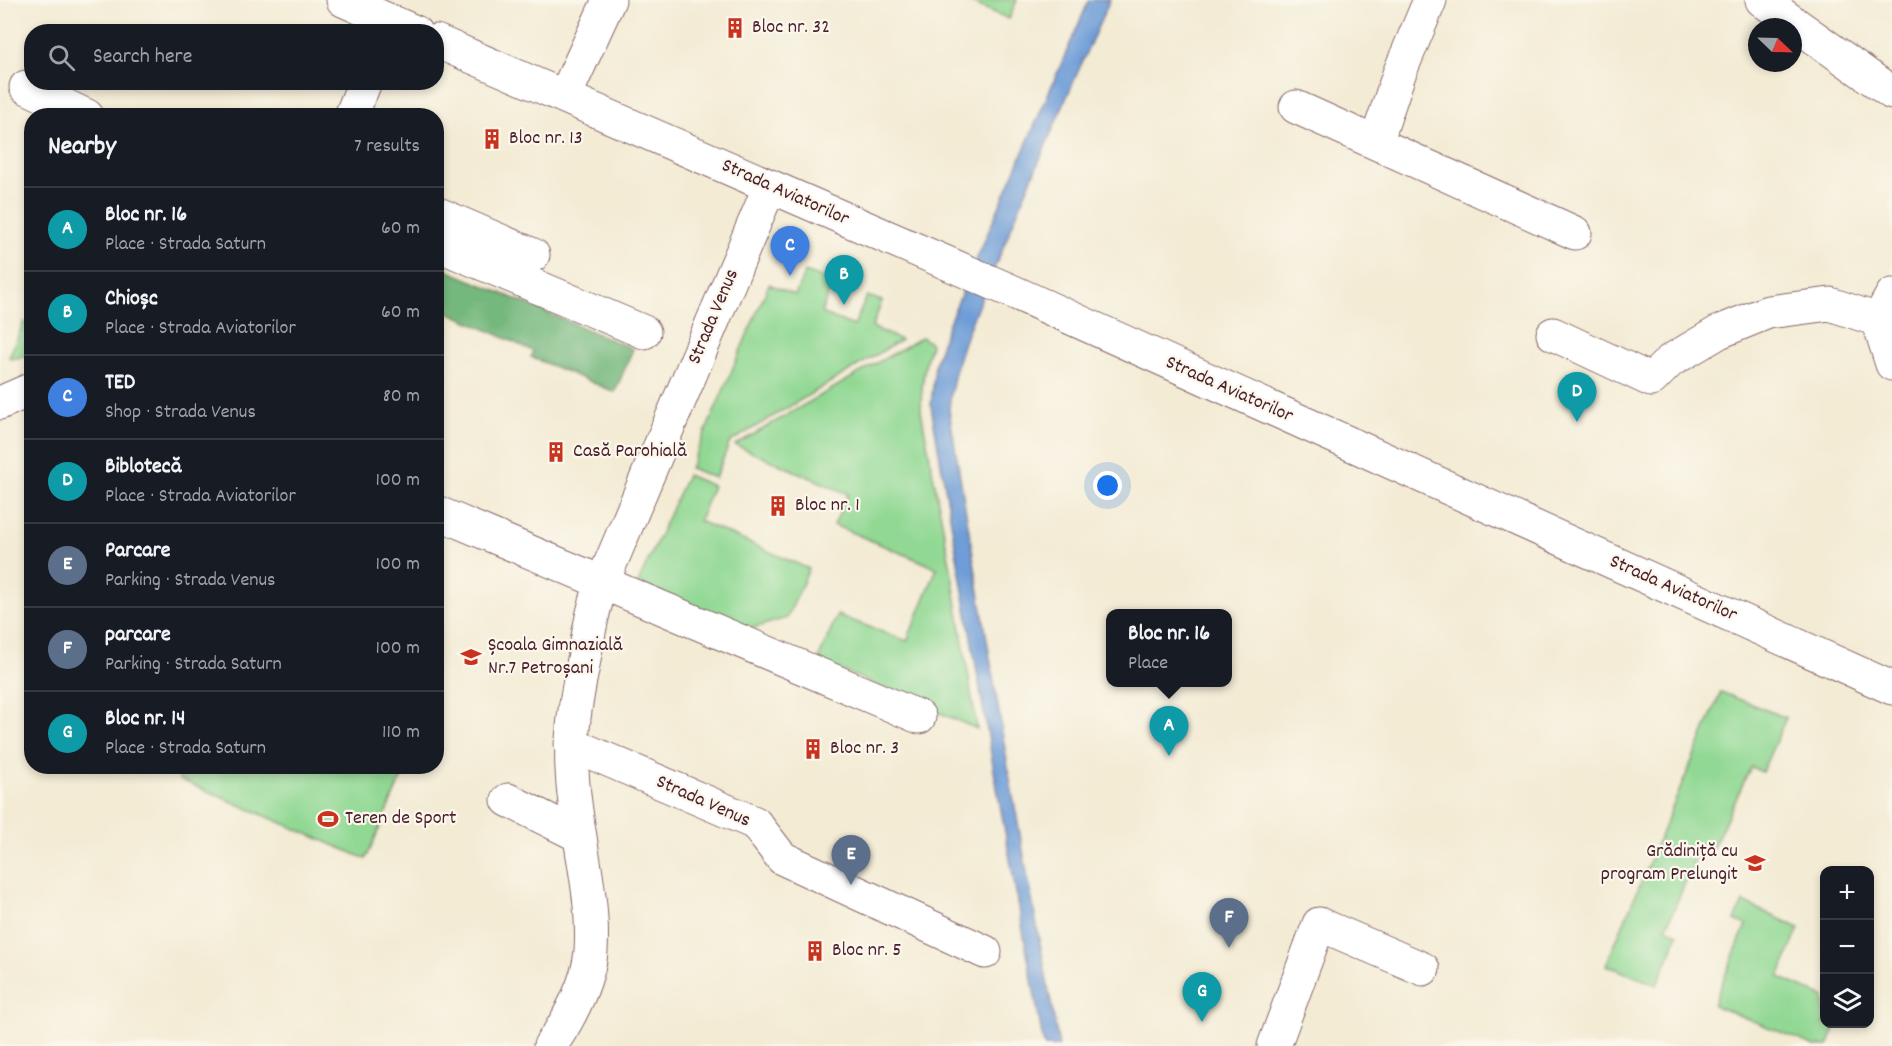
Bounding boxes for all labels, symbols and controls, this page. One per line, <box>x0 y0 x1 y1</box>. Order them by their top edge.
place label: Bloc nr. 32 <box>752 14 830 42</box>
building icon: Bloc nr. 32 <box>723 16 747 40</box>
north arrow <box>1748 18 1802 72</box>
search box <box>24 24 444 90</box>
icon: search <box>45 41 78 74</box>
text: Search here <box>93 42 192 73</box>
place label: Bloc nr. 13 <box>509 125 583 153</box>
building icon: Bloc nr. 13 <box>480 127 504 151</box>
text: Nearby <box>48 129 116 166</box>
text: 7 results <box>354 133 420 161</box>
street label: Strada Aviatorilor <box>717 152 854 234</box>
text: Bloc nr. 16 <box>105 200 187 231</box>
text: A <box>62 215 73 243</box>
text: 60 m <box>381 215 420 243</box>
pin: C <box>770 226 810 276</box>
text: Place · Strada Saturn <box>105 231 266 259</box>
pin: B <box>824 256 864 305</box>
street label: Strada Venus <box>681 265 747 369</box>
text: Chioșc <box>105 284 158 315</box>
text: B <box>63 299 72 327</box>
text: 60 m <box>381 299 420 327</box>
text: Place · Strada Aviatorilor <box>105 315 296 343</box>
street label: Strada Aviatorilor <box>1161 349 1298 431</box>
text: TED <box>105 368 135 399</box>
pin: D <box>1558 372 1596 422</box>
text: C <box>63 383 72 411</box>
text: 80 m <box>383 383 420 411</box>
text: Shop · Strada Venus <box>105 399 256 427</box>
place label: Casă Parohială <box>573 438 687 466</box>
building icon: Casă Parohială <box>544 440 568 464</box>
text: Biblotecă <box>105 452 182 483</box>
text: D <box>62 467 73 495</box>
text: 100 m <box>376 467 420 495</box>
your location <box>1093 471 1122 500</box>
text: Place · Strada Aviatorilor <box>105 483 296 511</box>
place label: Bloc nr. 1 <box>795 492 860 520</box>
building icon: Bloc nr. 1 <box>766 494 790 518</box>
text: Parcare <box>105 536 170 567</box>
street label: Strada Aviatorilor <box>1605 548 1742 630</box>
text: E <box>63 551 72 579</box>
text: 100 m <box>376 551 420 579</box>
text: Parking · Strada Venus <box>105 567 276 595</box>
popup <box>1106 609 1232 687</box>
text: Bloc nr. 16 <box>1128 619 1210 650</box>
text: parcare <box>105 620 171 651</box>
place label: Școala Gimnazială Nr.7 Petroșani <box>488 632 623 683</box>
text: F <box>63 635 72 663</box>
text: 100 m <box>376 635 420 663</box>
school or university icon: Școala Gimnazială Nr.7 Petroșani <box>459 645 483 669</box>
text: Place <box>1128 650 1168 678</box>
text: Parking · Strada Saturn <box>105 651 282 679</box>
text: Bloc nr. 14 <box>105 704 185 735</box>
pin: A <box>1150 706 1188 756</box>
text: G <box>62 719 73 747</box>
text: 110 m <box>382 719 420 747</box>
text: Place · Strada Saturn <box>105 735 266 763</box>
place label: Bloc nr. 3 <box>830 735 899 763</box>
building icon: Bloc nr. 3 <box>801 737 825 761</box>
street label: Strada Venus <box>651 769 755 835</box>
place label: Teren de Sport <box>345 805 456 833</box>
sports icon: Teren de Sport <box>316 807 340 831</box>
pin: E <box>832 836 870 885</box>
place label: Grădiniță cu program Prelungit <box>1601 838 1738 889</box>
school or university icon: Grădiniță cu program Prelungit <box>1743 851 1767 875</box>
map controls <box>1820 866 1874 1028</box>
button: + <box>1820 866 1874 920</box>
pin: F <box>1210 898 1248 948</box>
button: − <box>1820 920 1874 974</box>
place label: Bloc nr. 5 <box>832 937 902 965</box>
building icon: Bloc nr. 5 <box>803 939 827 963</box>
pin: G <box>1182 972 1222 1022</box>
button: layers <box>1820 974 1874 1028</box>

